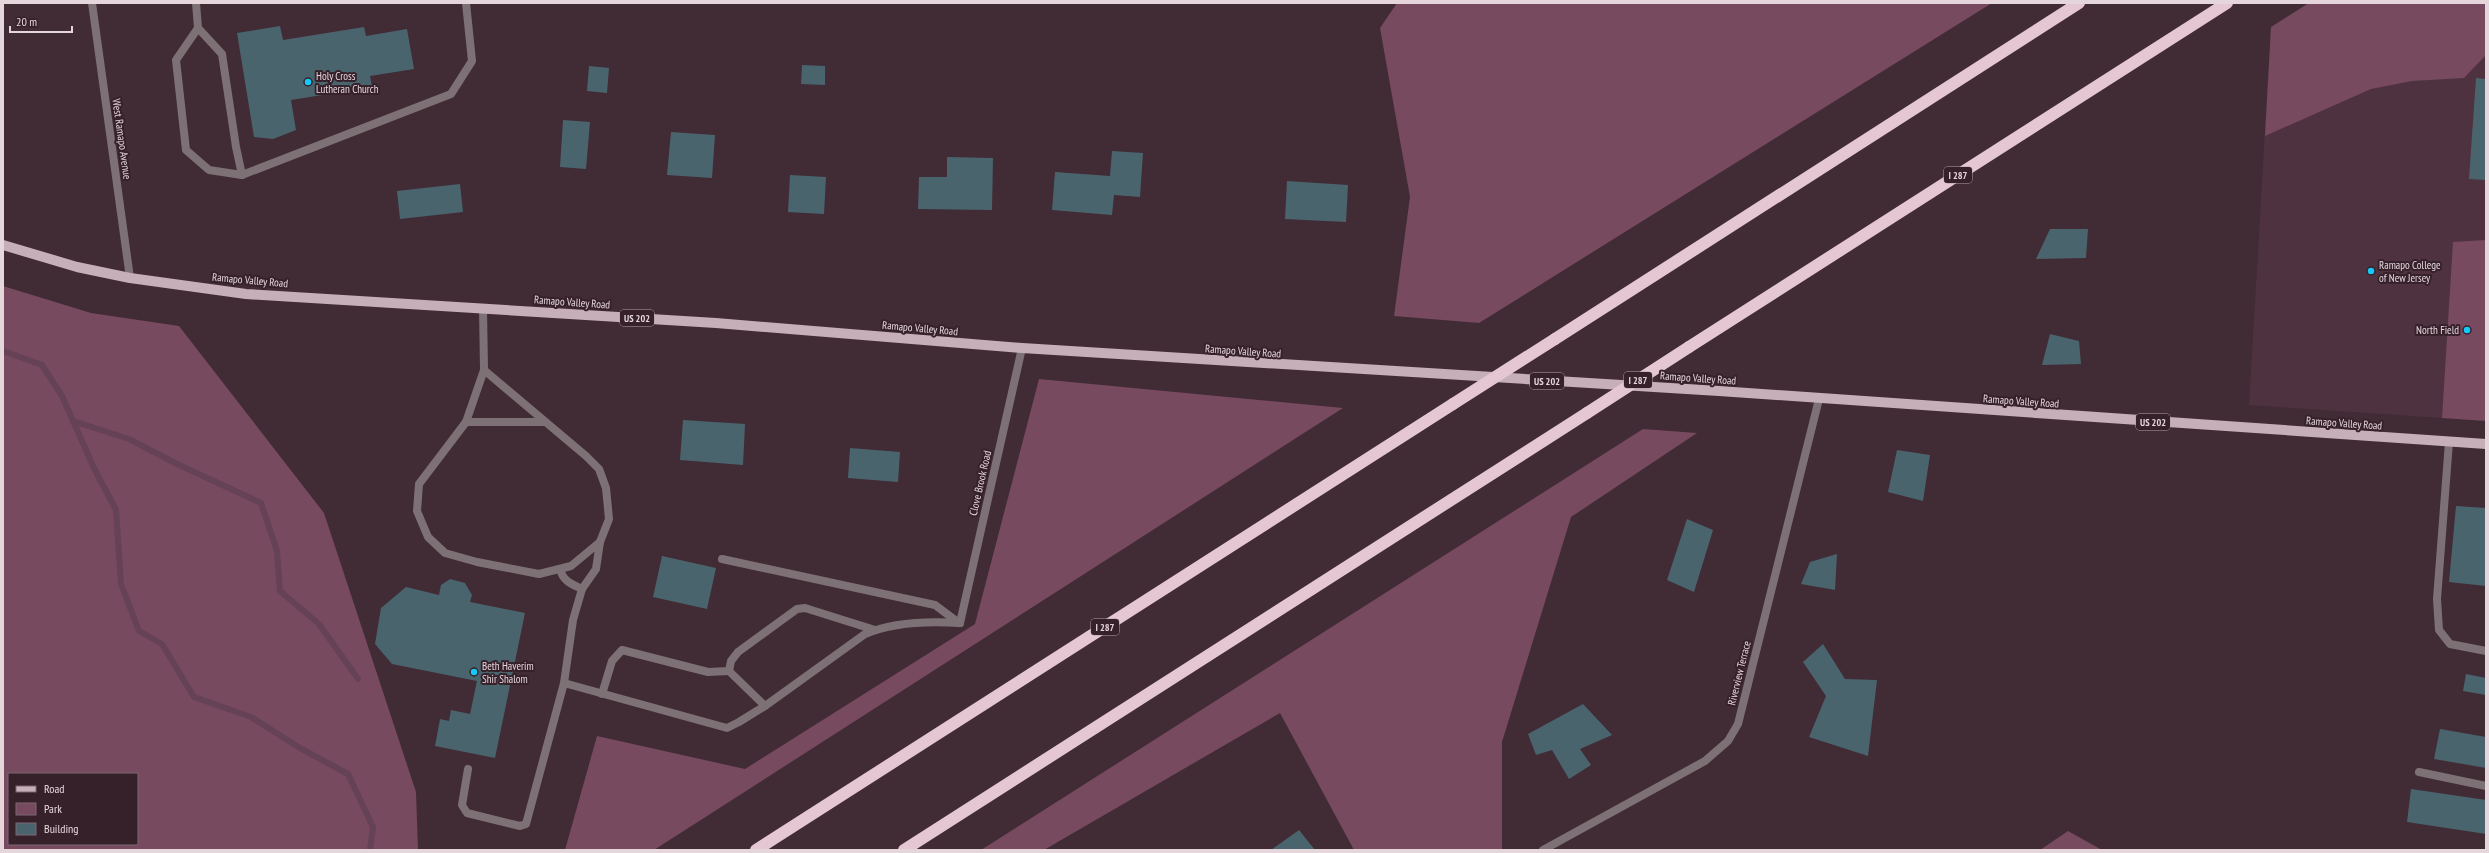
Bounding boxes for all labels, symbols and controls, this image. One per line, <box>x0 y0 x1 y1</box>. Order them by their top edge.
scale bar <box>10 8 72 34</box>
text: 20 m <box>16 14 37 29</box>
place label: Holy Cross Lutheran Church <box>316 69 379 96</box>
marker: Holy Cross Lutheran Church <box>303 77 313 87</box>
street label: West Ramapo Avenue <box>109 98 135 181</box>
road number: I 287 <box>1944 167 1972 183</box>
place label: Ramapo College of New Jersey <box>2379 258 2441 285</box>
marker: Ramapo College of New Jersey <box>2366 266 2376 276</box>
street label: Ramapo Valley Road <box>211 270 289 290</box>
street label: Ramapo Valley Road <box>533 292 611 312</box>
road number: US 202 <box>620 310 654 326</box>
street label: Ramapo Valley Road <box>881 318 959 338</box>
place label: North Field <box>2416 323 2459 337</box>
marker: North Field <box>2462 325 2472 335</box>
street label: Ramapo Valley Road <box>1204 341 1282 361</box>
street label: Ramapo Valley Road <box>1659 368 1737 388</box>
road number: I 287 <box>1624 372 1652 388</box>
road number: US 202 <box>1530 373 1564 389</box>
street label: Ramapo Valley Road <box>1982 391 2060 411</box>
street label: Ramapo Valley Road <box>2305 413 2383 433</box>
road number: US 202 <box>2136 414 2170 430</box>
street label: Clove Brook Road <box>966 449 994 517</box>
road number: I 287 <box>1091 619 1119 635</box>
street label: Riverview Terrace <box>1724 639 1754 707</box>
place label: Beth Haverim Shir Shalom <box>482 659 534 686</box>
marker: Beth Haverim Shir Shalom <box>469 667 479 677</box>
legend <box>8 773 138 845</box>
text: Road <box>44 781 64 796</box>
text: Park <box>44 801 62 816</box>
text: Building <box>44 821 79 836</box>

